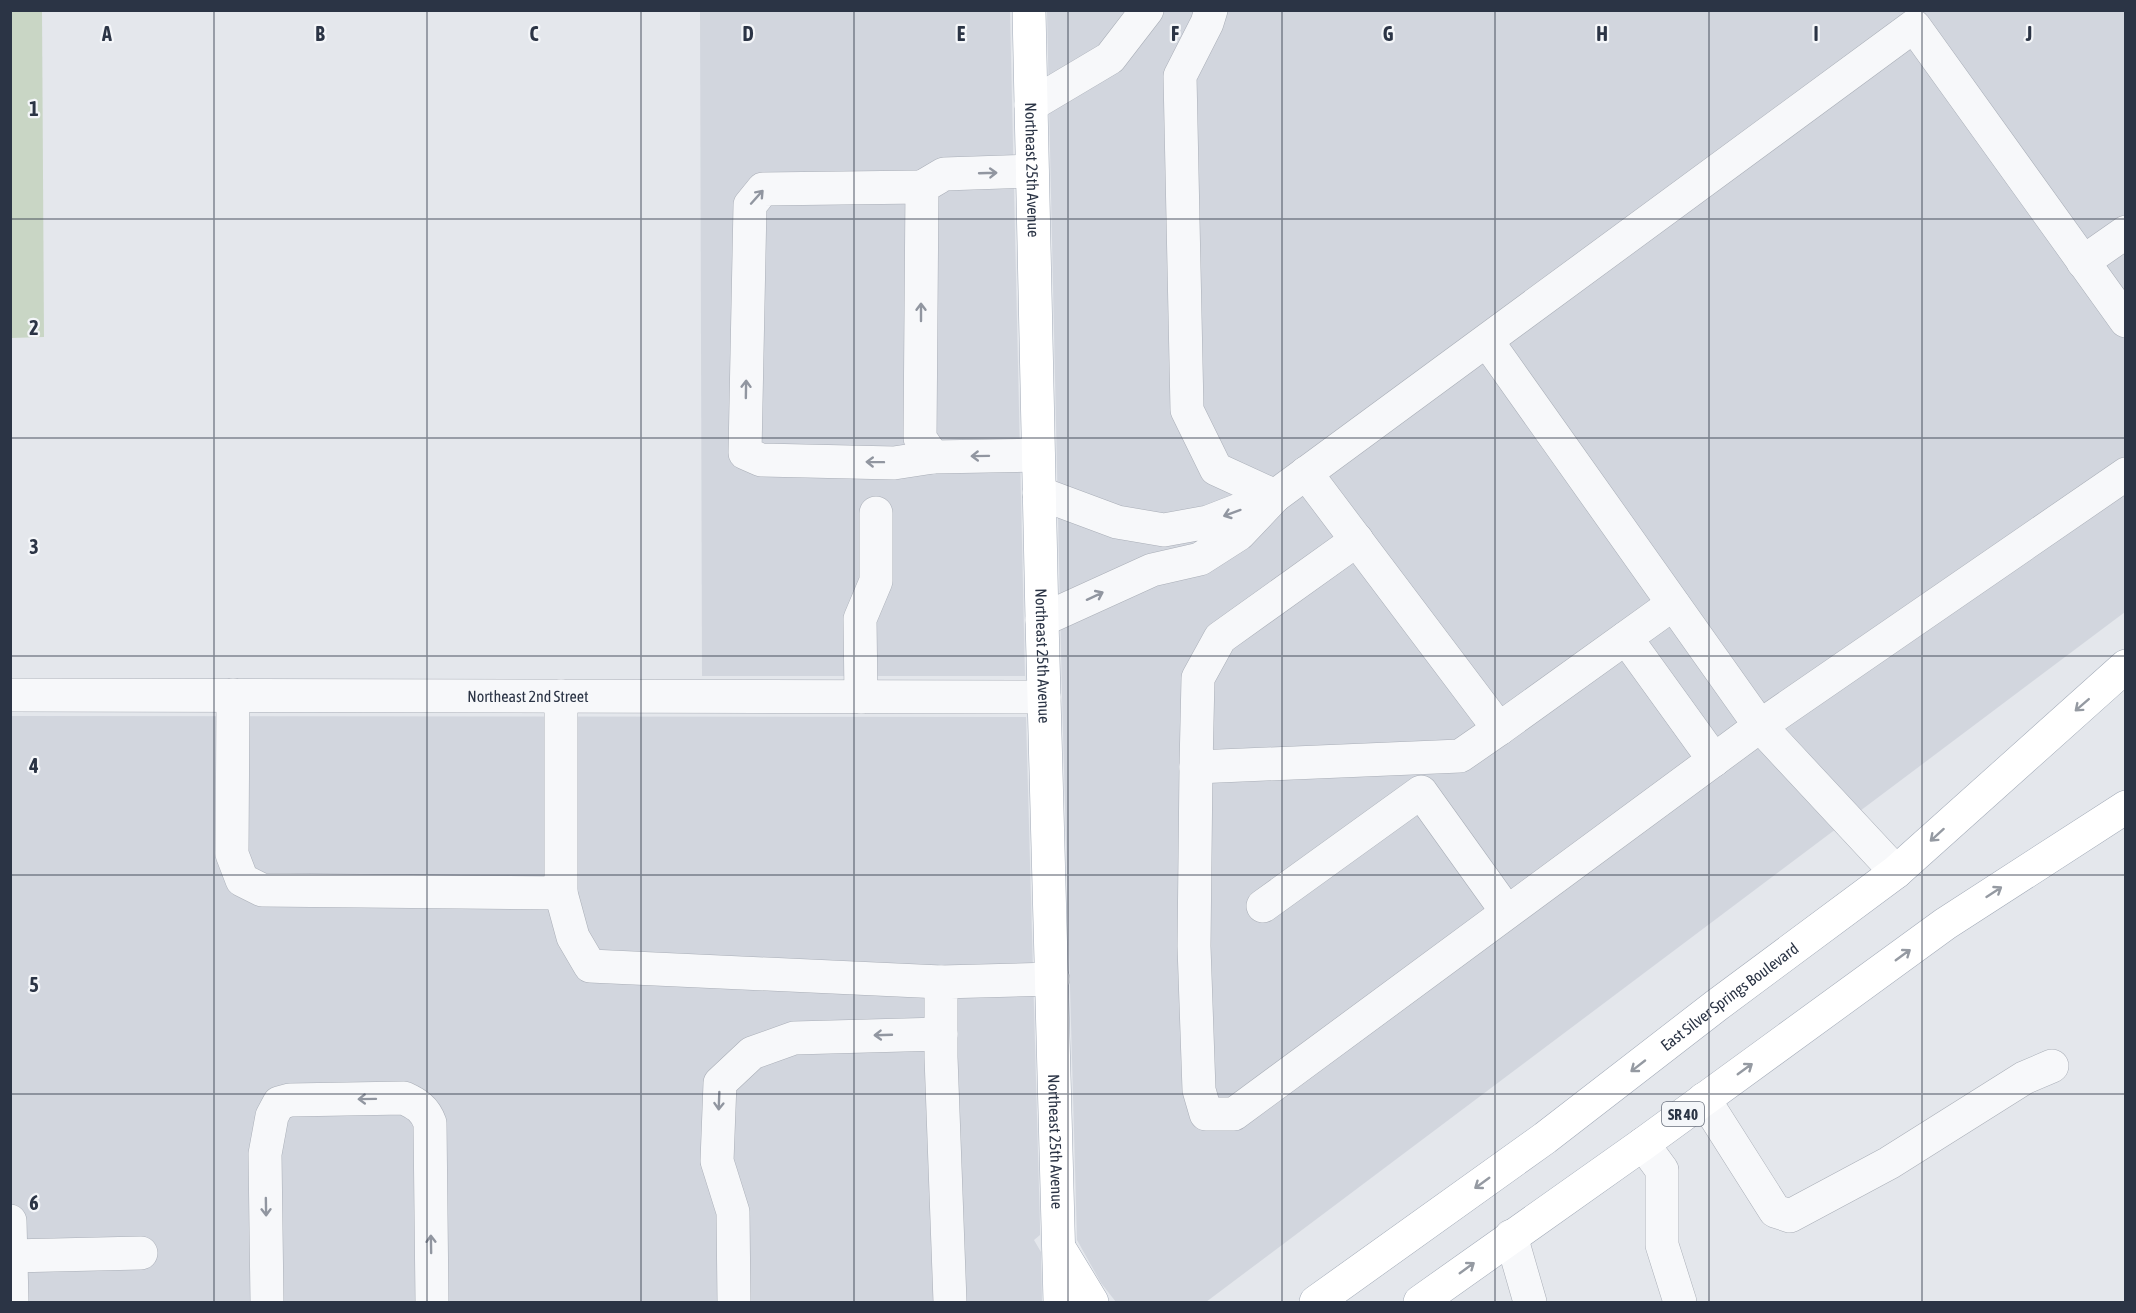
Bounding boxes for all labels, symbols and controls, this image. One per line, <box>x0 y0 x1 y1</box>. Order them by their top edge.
text: A <box>101 22 112 45</box>
text: B <box>315 22 325 45</box>
text: C <box>530 22 539 45</box>
text: D <box>742 22 754 45</box>
text: E <box>957 22 966 45</box>
text: F <box>1171 22 1179 45</box>
text: G <box>1383 22 1394 45</box>
text: H <box>1596 22 1608 45</box>
text: I <box>1813 22 1819 45</box>
text: J <box>2025 22 2032 45</box>
text: 1 <box>29 97 39 120</box>
street label: Northeast 25th Avenue <box>1022 102 1043 238</box>
one-way arrow <box>978 167 998 178</box>
one-way arrow <box>750 190 764 205</box>
one-way arrow <box>916 303 927 323</box>
text: 2 <box>29 316 39 339</box>
one-way arrow <box>740 380 752 400</box>
one-way arrow <box>970 450 990 462</box>
one-way arrow <box>865 456 885 468</box>
one-way arrow <box>1223 508 1242 519</box>
text: 3 <box>29 535 39 558</box>
street label: Northeast 25th Avenue <box>1032 588 1054 724</box>
one-way arrow <box>1086 590 1104 602</box>
street label: Northeast 2nd Street <box>467 687 589 705</box>
one-way arrow <box>2075 698 2090 712</box>
text: 4 <box>28 754 39 777</box>
one-way arrow <box>1930 828 1945 842</box>
one-way arrow <box>1986 886 2002 898</box>
street label: East Silver Springs Boulevard <box>1657 939 1802 1054</box>
one-way arrow <box>1895 949 1911 961</box>
text: 5 <box>29 973 39 996</box>
one-way arrow <box>873 1030 893 1041</box>
one-way arrow <box>1630 1060 1646 1073</box>
one-way arrow <box>1736 1063 1752 1075</box>
street label: Northeast 25th Avenue <box>1045 1074 1067 1209</box>
one-way arrow <box>713 1090 725 1110</box>
one-way arrow <box>358 1093 378 1105</box>
road number: SR 40 <box>1662 1102 1704 1126</box>
one-way arrow <box>1474 1177 1490 1190</box>
text: 6 <box>29 1191 39 1214</box>
one-way arrow <box>260 1196 271 1216</box>
one-way arrow <box>425 1235 437 1255</box>
one-way arrow <box>1458 1262 1474 1274</box>

